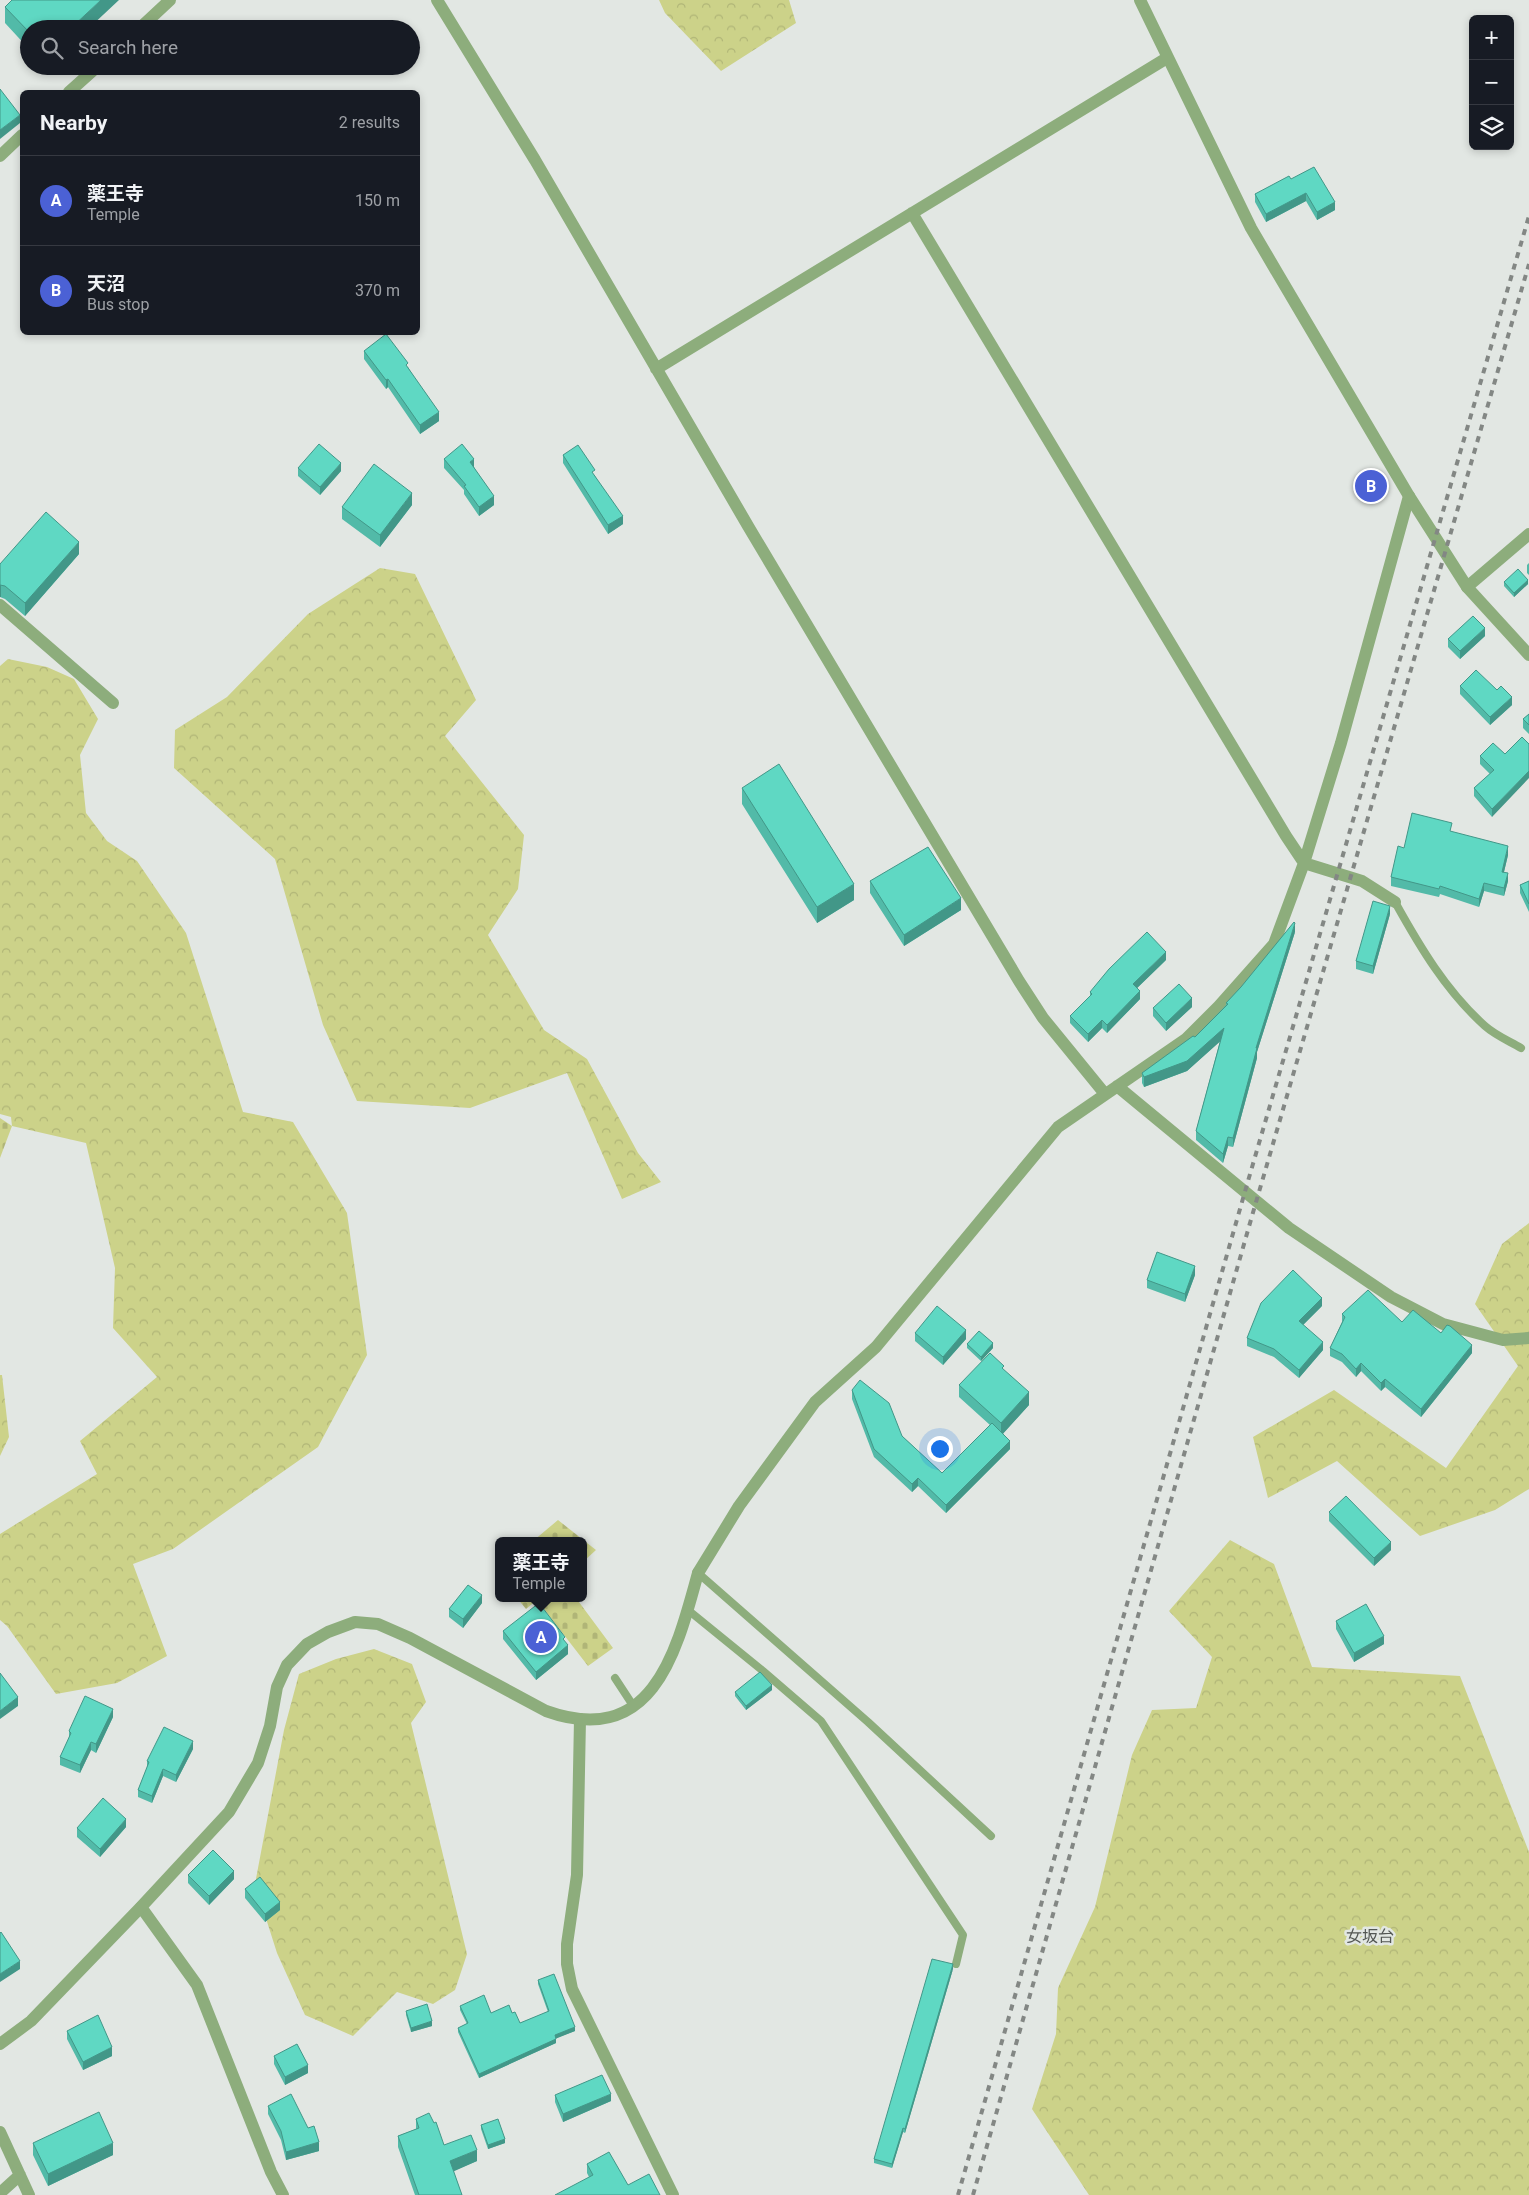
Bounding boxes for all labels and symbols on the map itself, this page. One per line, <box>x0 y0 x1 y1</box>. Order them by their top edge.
pin: B <box>1355 467 1387 505</box>
your location <box>927 1436 953 1462</box>
pin: A <box>525 1618 557 1656</box>
district label: 女坂台 <box>1346 1927 1394 1946</box>

